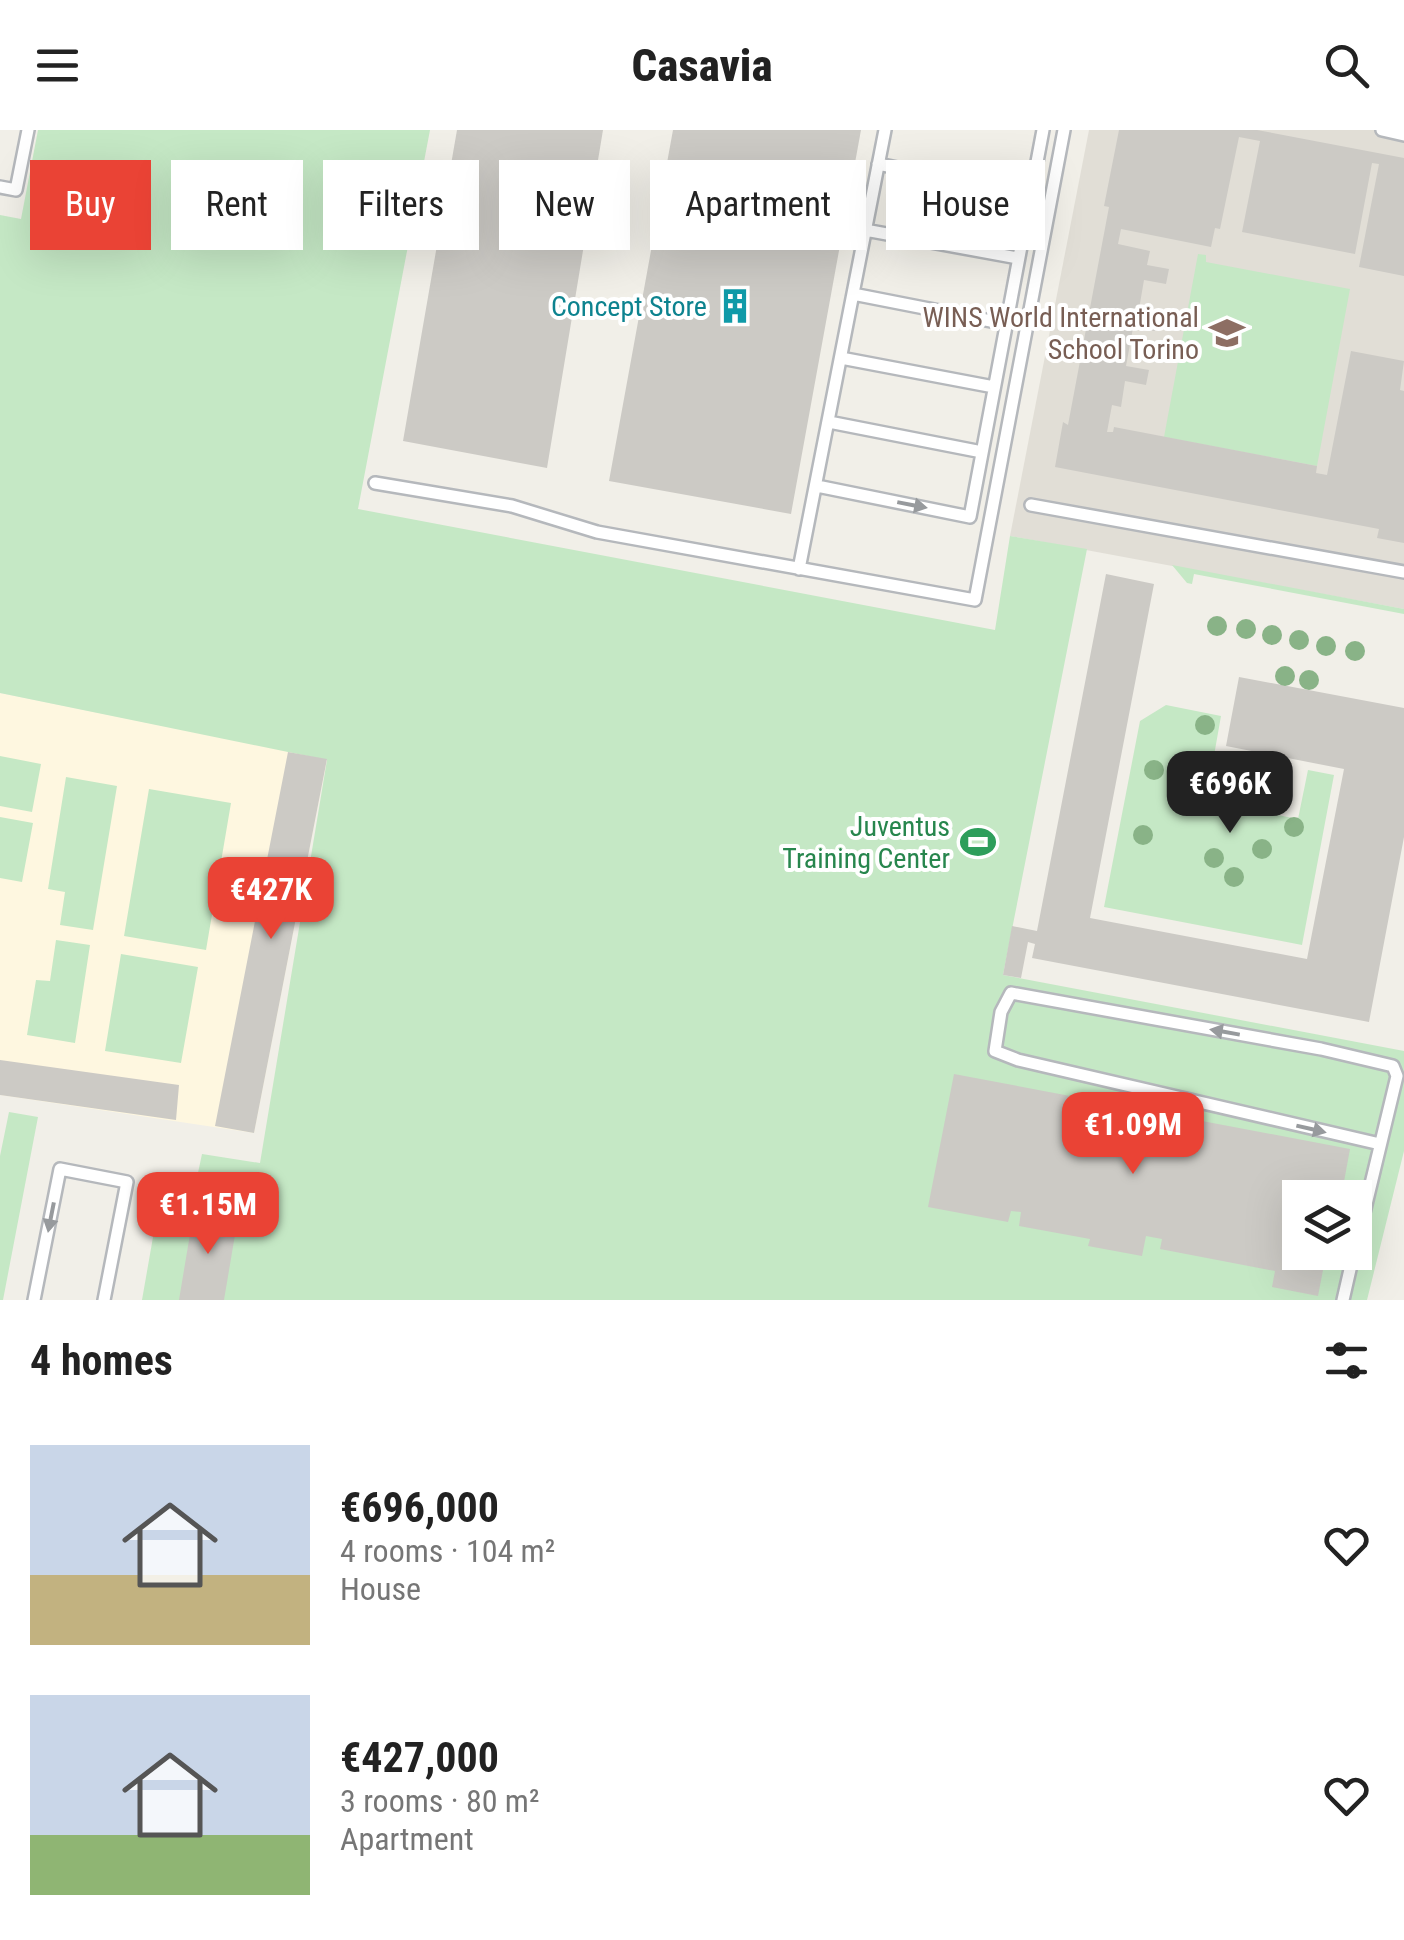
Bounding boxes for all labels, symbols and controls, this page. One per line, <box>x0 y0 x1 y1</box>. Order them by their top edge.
icon: menu <box>30 38 85 93</box>
icon: search <box>1319 38 1374 93</box>
text: Casavia <box>631 39 773 92</box>
chip: Buy <box>30 160 151 250</box>
chip: Rent <box>171 160 303 250</box>
chip: Filters <box>323 160 479 250</box>
chip: New <box>499 160 630 250</box>
chip: Apartment <box>650 160 866 250</box>
chip: House <box>886 160 1045 250</box>
building icon: Concept Store <box>716 287 754 325</box>
place label: Concept Store <box>551 290 707 323</box>
place label: WINS World International School Torino <box>923 301 1199 366</box>
school or university icon: WINS World International School Torino <box>1208 314 1246 352</box>
one-way arrow <box>897 498 928 514</box>
pin: €696K <box>1160 751 1300 836</box>
text: €696K <box>1189 764 1271 802</box>
place label: Juventus Training Center <box>782 810 950 875</box>
sports icon: Juventus Training Center <box>959 823 997 861</box>
pin: €427K <box>201 857 341 942</box>
text: €427K <box>230 870 312 908</box>
one-way arrow <box>1209 1024 1241 1039</box>
pin: €1.09M <box>1052 1092 1214 1177</box>
text: €1.09M <box>1084 1105 1182 1143</box>
one-way arrow <box>1296 1122 1327 1137</box>
pin: €1.15M <box>127 1172 289 1257</box>
map controls <box>1282 1180 1372 1270</box>
button: layers <box>1282 1180 1372 1270</box>
text: €1.15M <box>159 1185 257 1223</box>
one-way arrow <box>42 1202 58 1233</box>
icon: filters <box>1319 1333 1374 1388</box>
text: 4 homes <box>30 1336 173 1385</box>
text: €696,000 <box>340 1483 499 1532</box>
icon: home <box>110 1485 230 1605</box>
icon: heart <box>1319 1518 1374 1573</box>
text: 4 rooms · 104 m² <box>340 1532 555 1570</box>
text: House <box>340 1570 421 1608</box>
text: €427,000 <box>340 1733 499 1782</box>
icon: home <box>110 1735 230 1855</box>
icon: heart <box>1319 1768 1374 1823</box>
text: 3 rooms · 80 m² <box>340 1782 539 1820</box>
text: Apartment <box>340 1820 474 1858</box>

